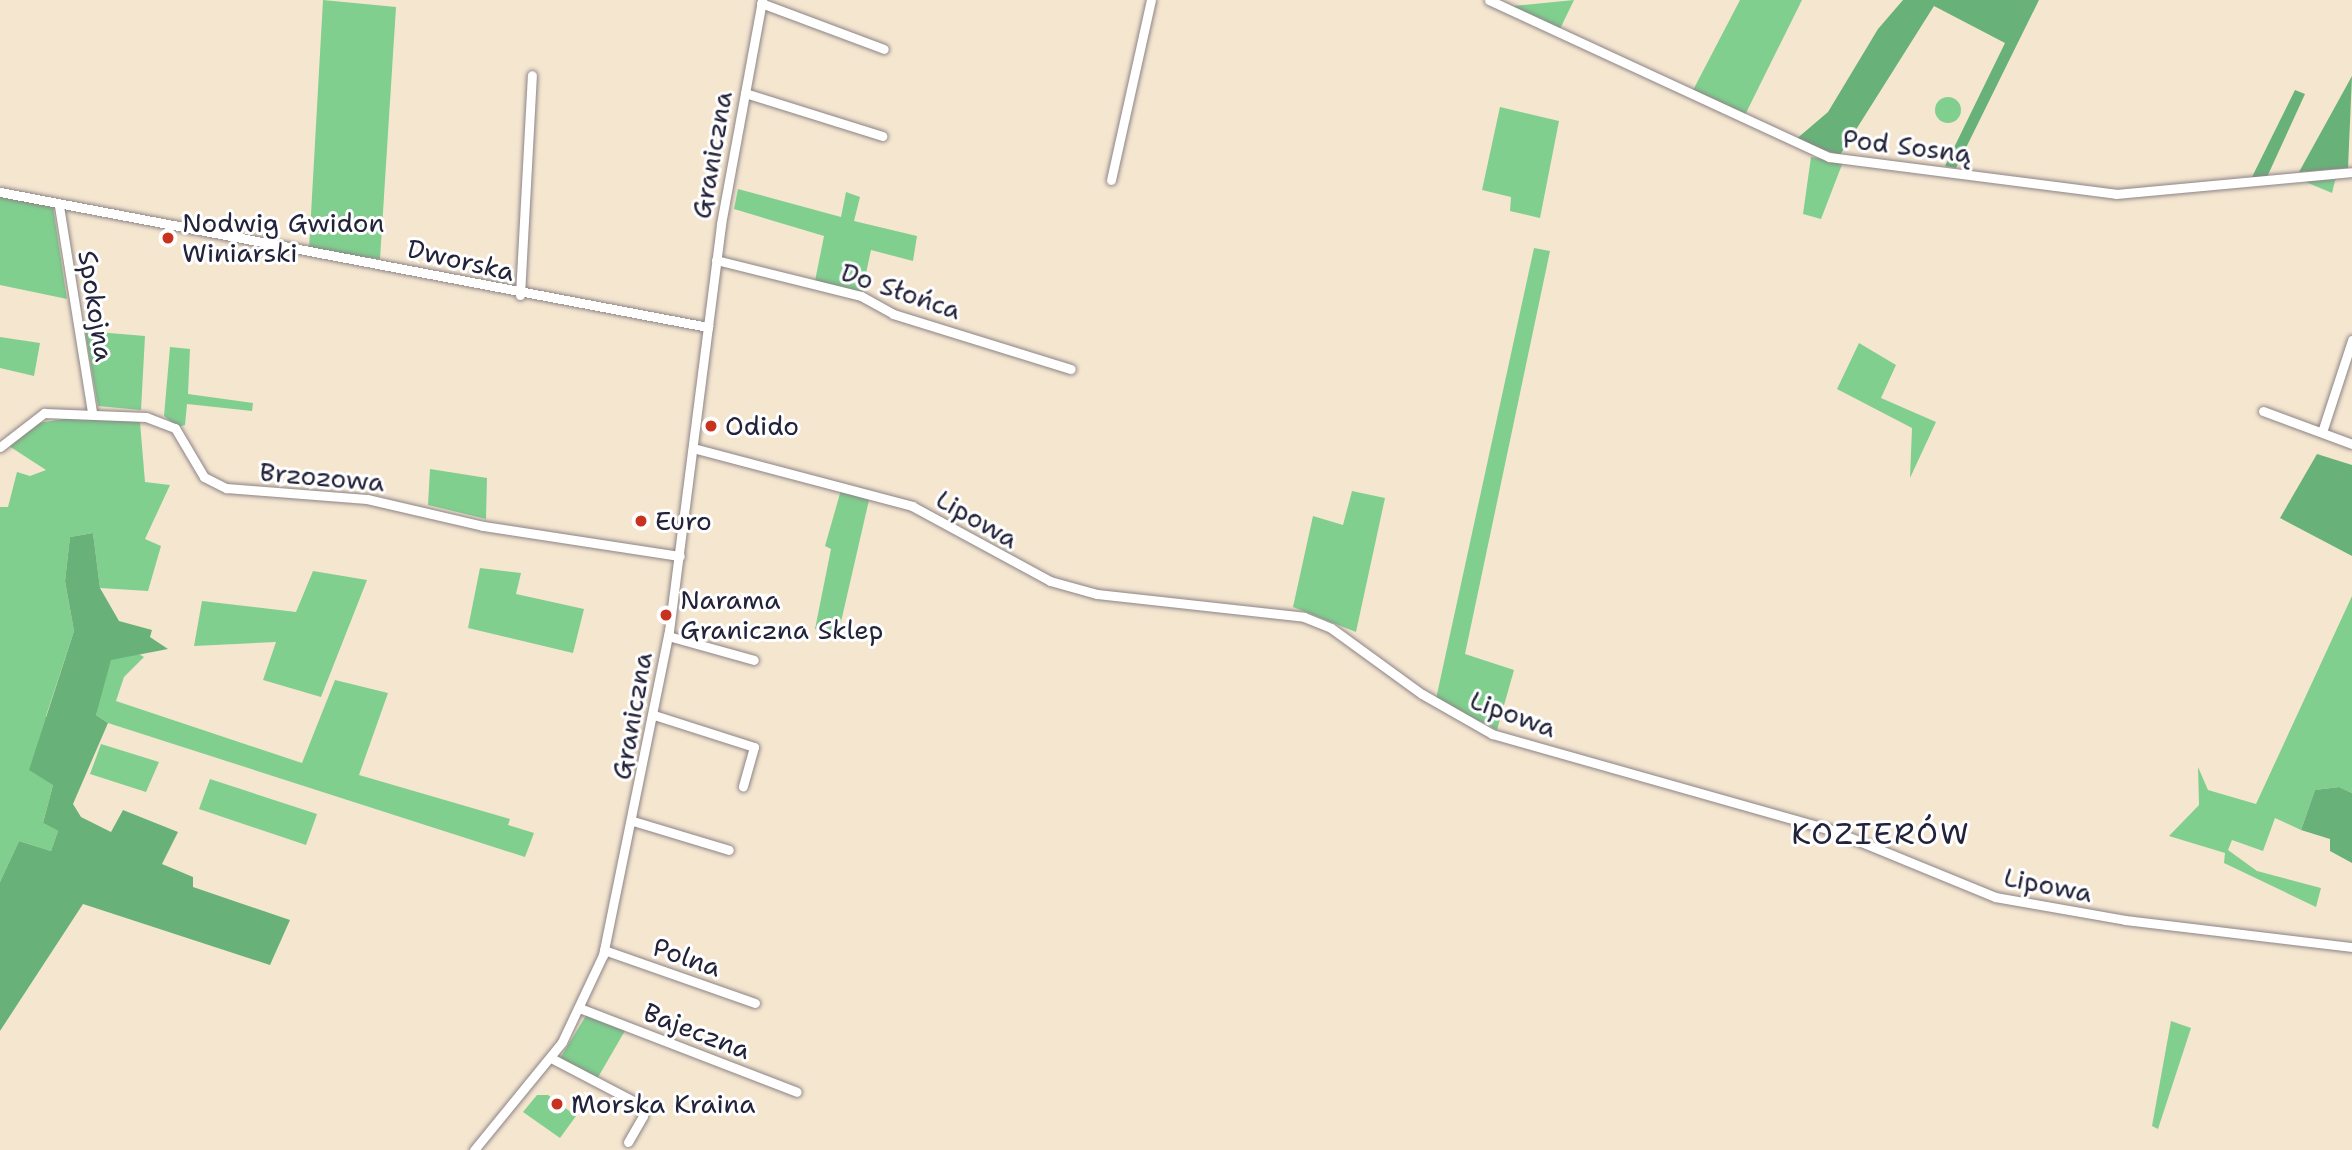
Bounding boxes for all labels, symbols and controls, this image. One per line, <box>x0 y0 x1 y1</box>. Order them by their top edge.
street label: Graniczna <box>685 89 739 221</box>
street label: Pod Sosną <box>1841 123 1973 169</box>
place label: Nodwig Gwidon Winiarski <box>182 207 384 268</box>
marker: Nodwig Gwidon Winiarski <box>160 230 176 246</box>
street label: Dworska <box>404 233 518 287</box>
street label: Spokojna <box>72 248 120 364</box>
street label: Do Słońca <box>837 256 965 326</box>
place label: Odido <box>725 410 799 442</box>
marker: Odido <box>703 418 719 434</box>
street label: Brzozowa <box>258 456 386 498</box>
street label: Lipowa <box>931 483 1023 555</box>
place label: Euro <box>655 505 712 537</box>
marker: Euro <box>633 513 649 529</box>
place label: Narama Graniczna Sklep <box>680 584 883 646</box>
marker: Narama Graniczna Sklep <box>658 607 674 623</box>
street label: Graniczna <box>605 650 659 782</box>
street label: Lipowa <box>1466 684 1560 744</box>
district label: KOZIERÓW <box>1792 816 1970 852</box>
street label: Lipowa <box>2001 861 2095 909</box>
street label: Polna <box>649 931 725 983</box>
street label: Bajeczna <box>639 996 755 1066</box>
place label: Morska Kraina <box>571 1088 756 1120</box>
marker: Morska Kraina <box>549 1096 565 1112</box>

